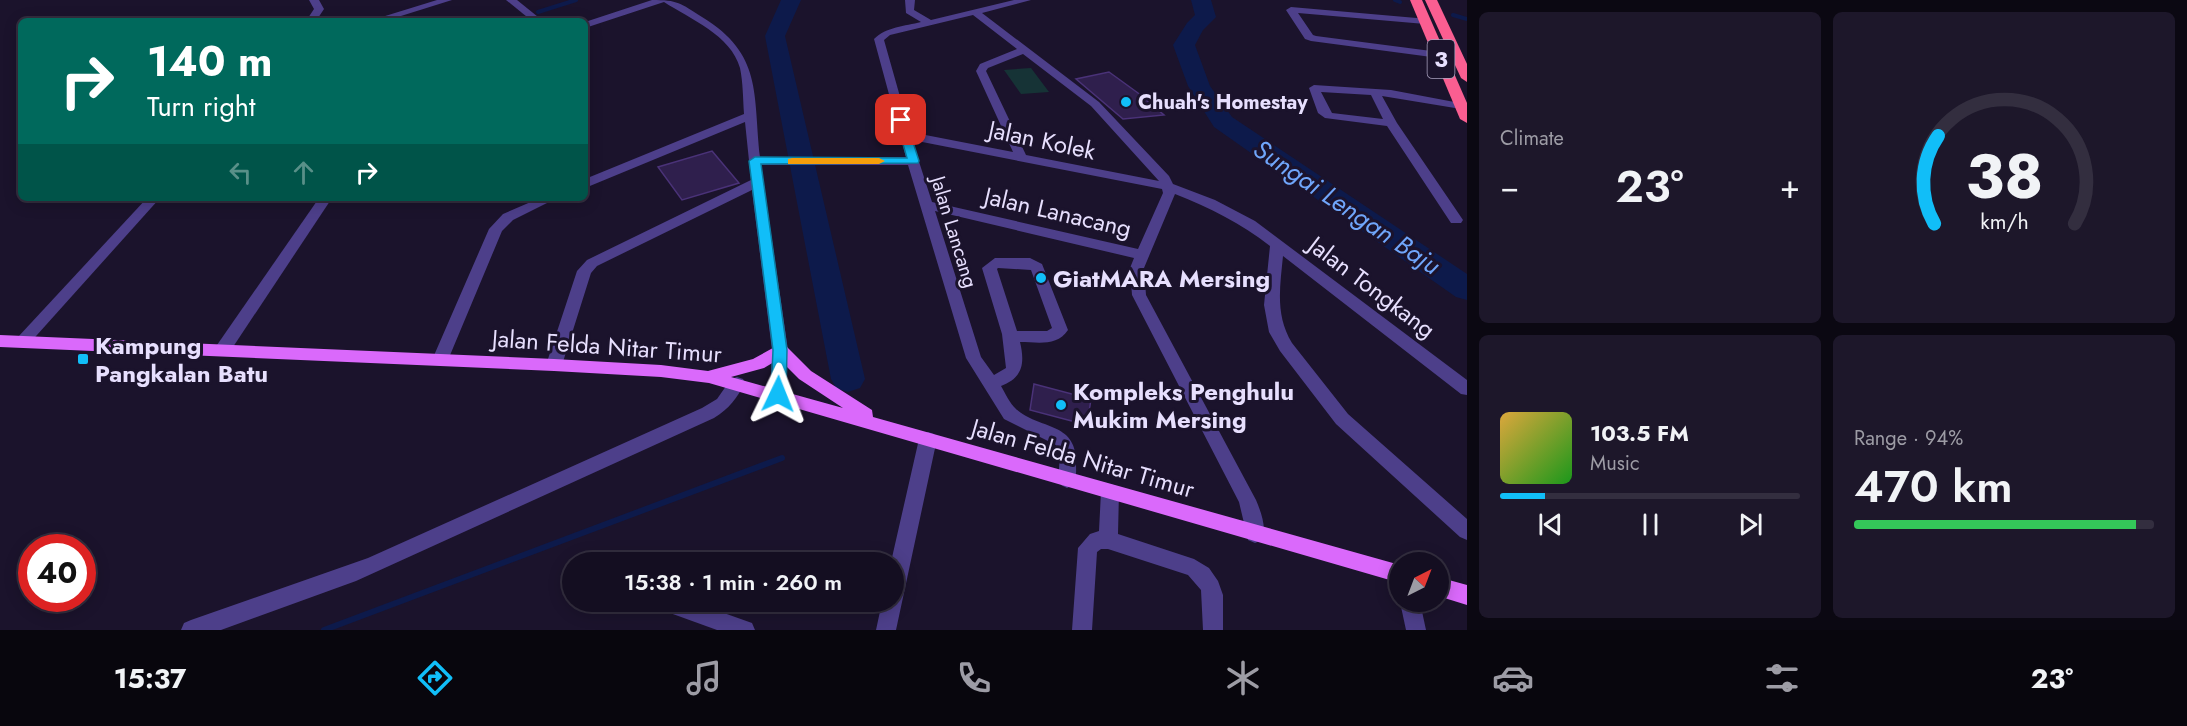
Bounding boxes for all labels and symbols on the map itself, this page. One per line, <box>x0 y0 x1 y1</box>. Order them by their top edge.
road number: 3 <box>1428 40 1454 78</box>
place label: Chuah's Homestay <box>1138 88 1308 117</box>
pin <box>875 94 926 145</box>
marker: Chuah's Homestay <box>1119 95 1133 109</box>
street label: Jalan Kolek <box>982 111 1099 168</box>
water label: Sungai Lengan Baju <box>1246 130 1448 284</box>
street label: Jalan Lancang <box>922 170 985 291</box>
street label: Jalan Lanacang <box>978 177 1135 246</box>
street label: Jalan Tongkang <box>1299 226 1443 346</box>
place label: GiatMARA Mersing <box>1053 261 1270 296</box>
marker: GiatMARA Mersing <box>1034 271 1048 285</box>
street label: Jalan Felda Nitar Timur <box>488 320 724 372</box>
place label: Kampung Pangkalan Batu <box>95 328 268 391</box>
marker: Kampung Pangkalan Batu <box>76 352 90 366</box>
position arrow <box>746 362 810 426</box>
place label: Kompleks Penghulu Mukim Mersing <box>1073 374 1294 437</box>
marker: Kompleks Penghulu Mukim Mersing <box>1054 398 1068 412</box>
street label: Jalan Felda Nitar Timur <box>965 409 1199 507</box>
speed limit sign: 40 <box>18 534 96 612</box>
north arrow <box>1389 552 1449 612</box>

